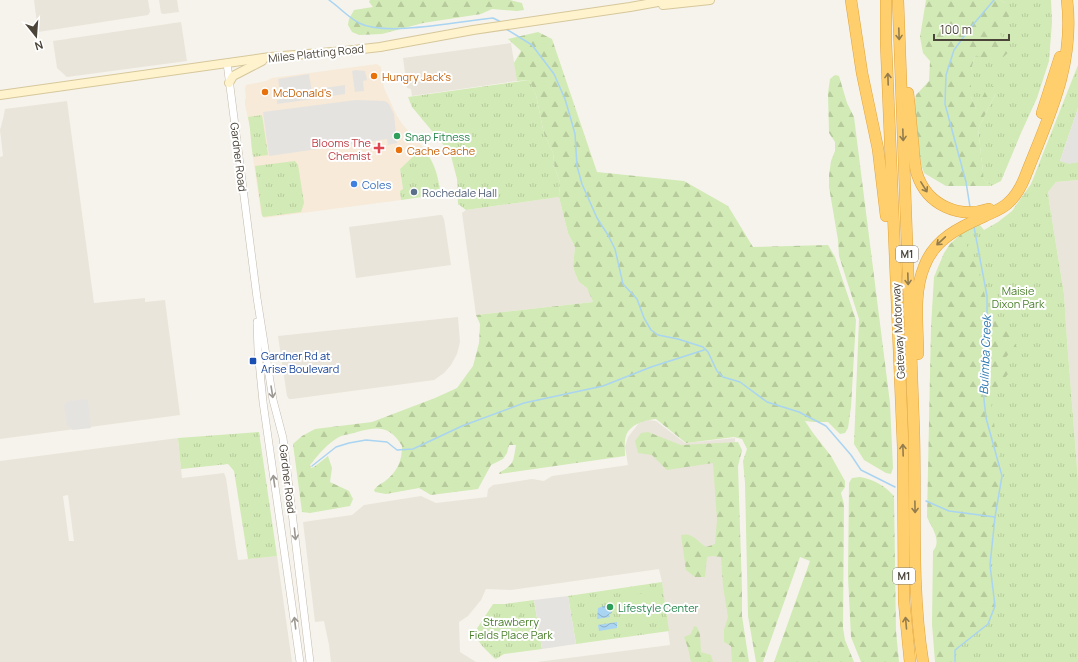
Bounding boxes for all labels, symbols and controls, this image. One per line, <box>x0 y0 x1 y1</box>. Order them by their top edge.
north arrow <box>16 16 56 56</box>
scale bar <box>934 16 1009 42</box>
text: 100 m <box>940 21 972 38</box>
one-way arrow <box>895 27 903 40</box>
text: N <box>33 38 45 54</box>
street label: Miles Platting Road <box>267 41 365 65</box>
place label: Hungry Jack's <box>382 69 451 84</box>
marker: Hungry Jack's <box>369 71 379 81</box>
one-way arrow <box>884 73 891 86</box>
place label: McDonald's <box>273 85 331 100</box>
marker: McDonald's <box>260 87 270 97</box>
street label: Gardner Road <box>227 122 251 192</box>
one-way arrow <box>899 128 906 141</box>
place label: Snap Fitness <box>405 129 470 144</box>
marker: Snap Fitness <box>392 131 402 141</box>
place label: Blooms The Chemist <box>312 135 372 163</box>
marker: Blooms The Chemist <box>374 143 384 153</box>
place label: Cache Cache <box>407 143 476 158</box>
marker: Cache Cache <box>394 145 404 155</box>
place label: Coles <box>362 177 391 192</box>
marker: Coles <box>349 179 359 189</box>
one-way arrow <box>920 181 928 192</box>
place label: Rochedale Hall <box>422 185 497 200</box>
marker: Rochedale Hall <box>409 187 419 197</box>
one-way arrow <box>936 237 946 246</box>
road number: M1 <box>896 246 918 262</box>
one-way arrow <box>904 272 912 285</box>
street label: Gateway Motorway <box>888 282 908 379</box>
park label: Maisie Dixon Park <box>992 283 1045 311</box>
water label: Bulimba Creek <box>975 313 995 395</box>
place label: Gardner Rd at Arise Boulevard <box>261 348 339 376</box>
marker: Gardner Rd at Arise Boulevard <box>248 356 258 366</box>
one-way arrow <box>268 385 276 398</box>
street label: Gardner Road <box>276 444 300 514</box>
one-way arrow <box>899 444 906 457</box>
one-way arrow <box>270 475 278 488</box>
one-way arrow <box>911 500 919 513</box>
one-way arrow <box>291 527 298 540</box>
road number: M1 <box>893 568 915 584</box>
place label: Lifestyle Center <box>618 600 699 615</box>
marker: Lifestyle Center <box>605 602 615 612</box>
park label: Strawberry Fields Place Park <box>469 614 553 642</box>
one-way arrow <box>291 617 299 630</box>
one-way arrow <box>902 617 909 630</box>

